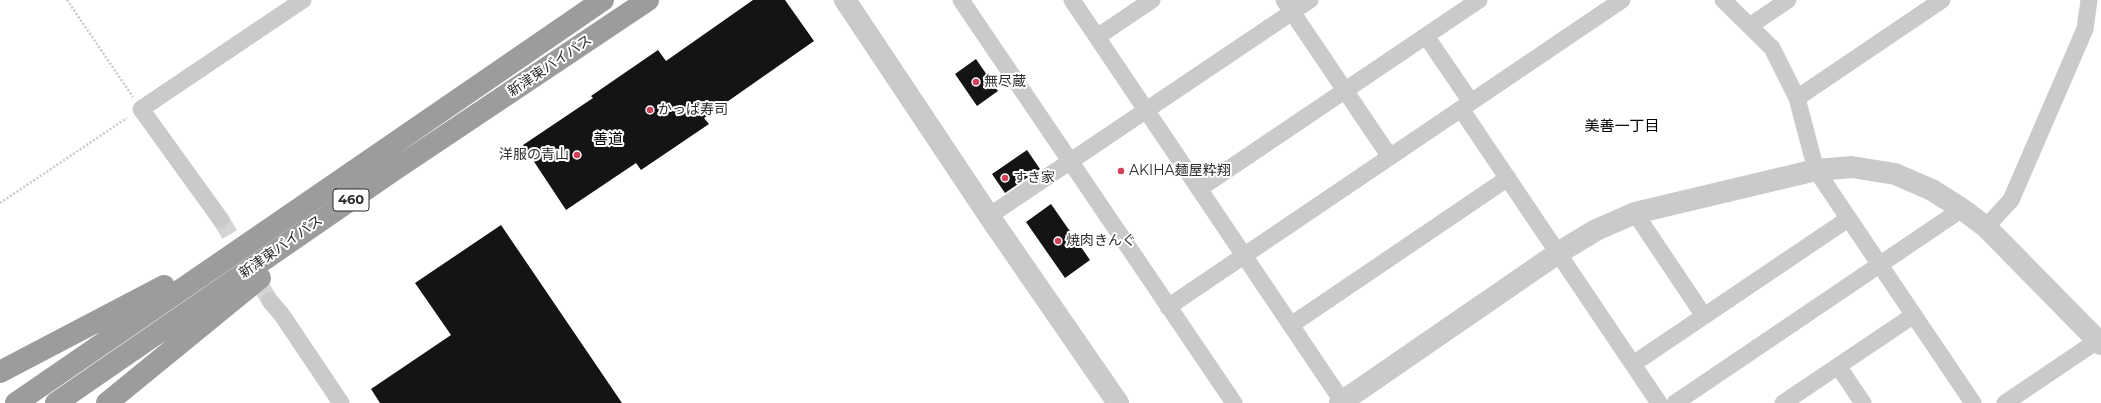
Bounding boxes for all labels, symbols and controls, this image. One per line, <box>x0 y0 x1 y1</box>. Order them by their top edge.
street label: 新津東バイパス <box>505 32 595 100</box>
place label: 無尽蔵 <box>984 74 1026 90</box>
marker: 無尽蔵 <box>971 77 981 87</box>
place label: かっぱ寿司 <box>658 102 728 118</box>
marker: かっぱ寿司 <box>645 105 655 115</box>
district label: 美善一丁目 <box>1585 118 1659 136</box>
district label: 善道 <box>593 131 623 149</box>
place label: 洋服の青山 <box>499 147 569 163</box>
marker: 洋服の青山 <box>572 150 582 160</box>
place label: AKIHA麺屋粋翔 <box>1129 163 1231 179</box>
marker: AKIHA麺屋粋翔 <box>1116 166 1126 176</box>
place label: すき家 <box>1013 170 1055 186</box>
marker: すき家 <box>1000 173 1010 183</box>
road number: 460 <box>333 189 369 211</box>
street label: 新津東バイパス <box>236 212 326 282</box>
place label: 焼肉きんぐ <box>1066 233 1136 249</box>
marker: 焼肉きんぐ <box>1053 236 1063 246</box>

